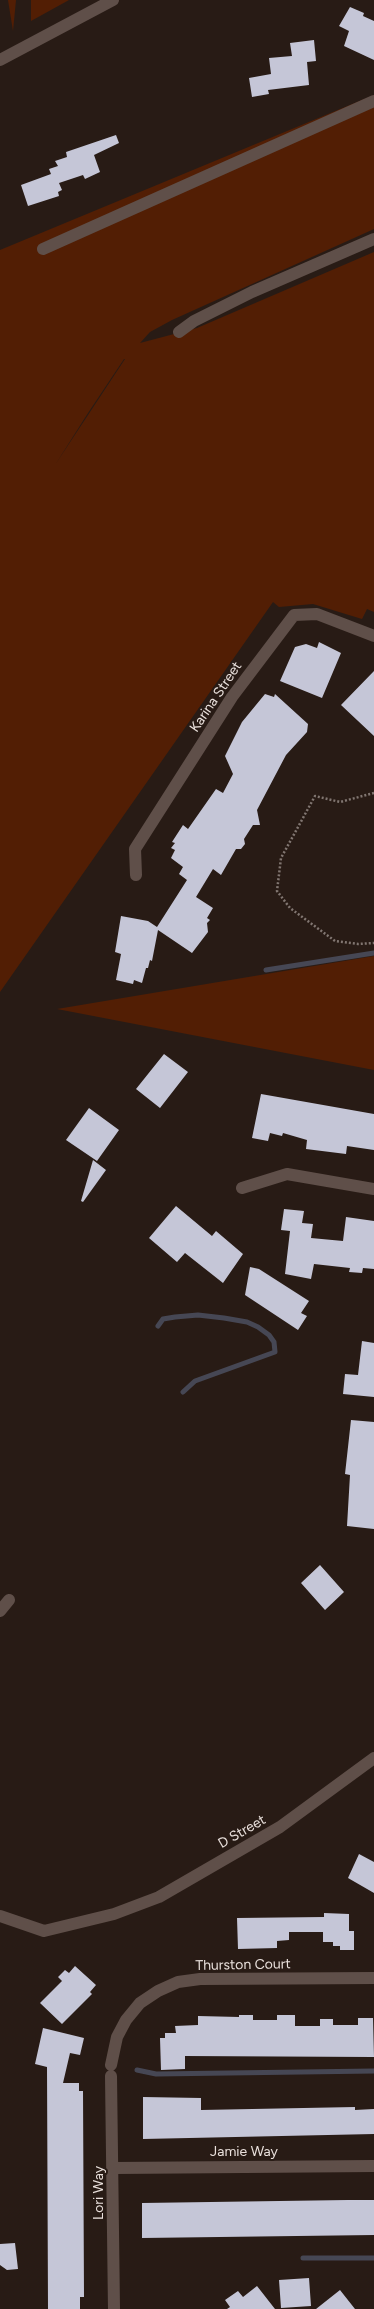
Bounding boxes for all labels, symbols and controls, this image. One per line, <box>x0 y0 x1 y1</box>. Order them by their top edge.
street label: Karina Street <box>186 659 246 735</box>
street label: D Street <box>215 1812 269 1852</box>
street label: Thurston Court <box>195 1956 291 1974</box>
street label: Jamie Way <box>210 2144 278 2160</box>
street label: Lori Way <box>91 2166 107 2220</box>

